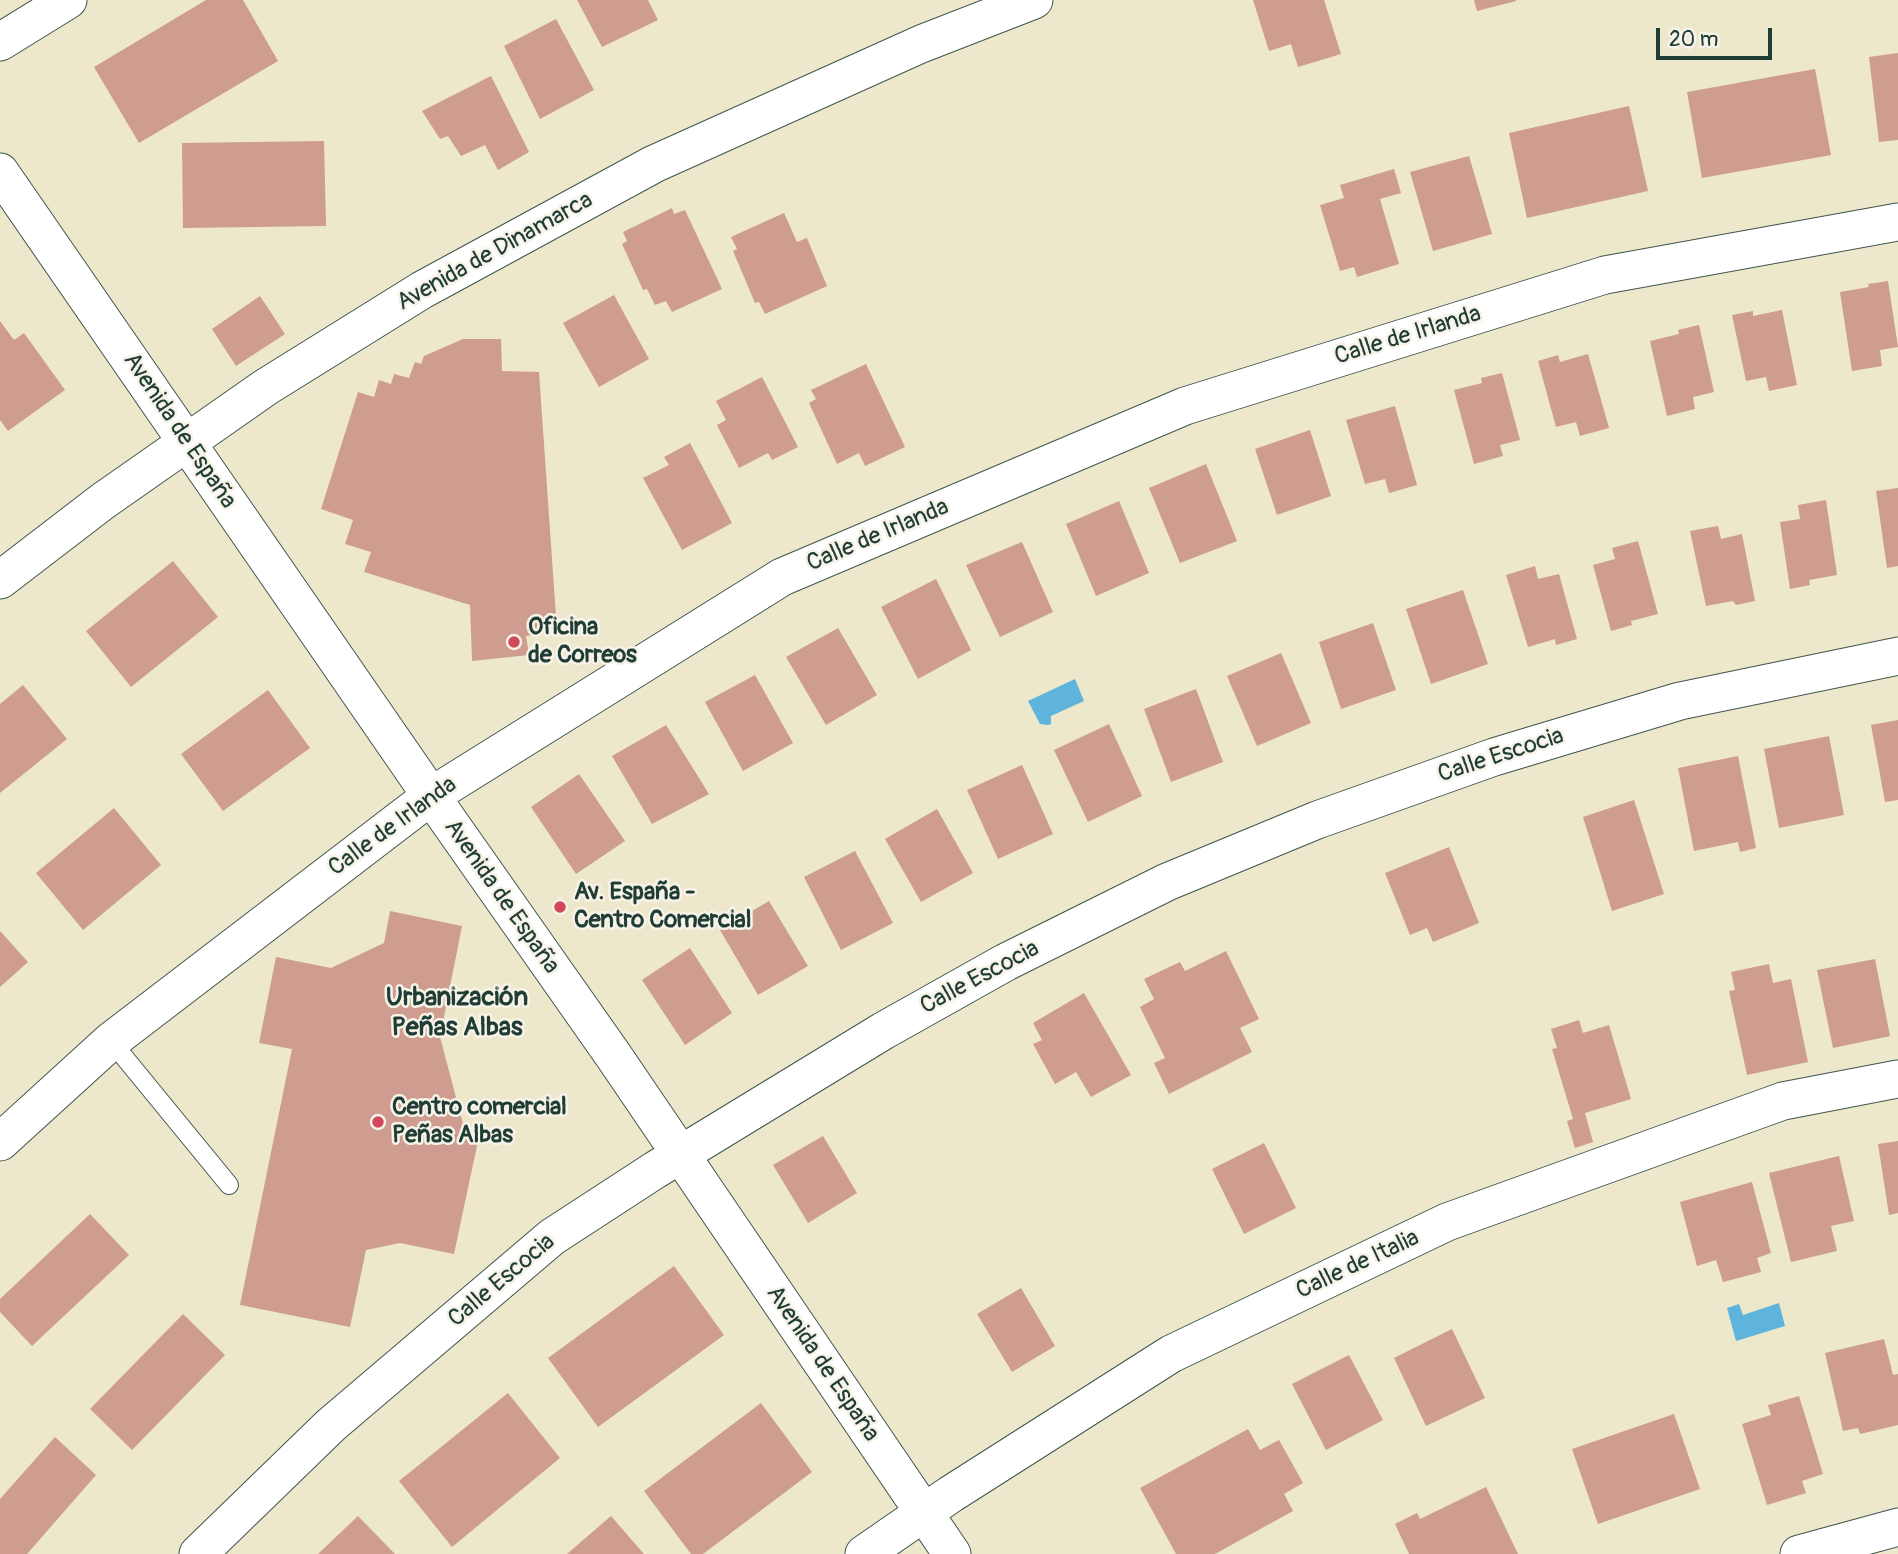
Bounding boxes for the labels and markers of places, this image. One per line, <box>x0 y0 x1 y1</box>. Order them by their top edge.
place label: Oficina de Correos <box>528 614 637 670</box>
marker: Oficina de Correos <box>506 634 522 650</box>
place label: Av. España - Centro Comercial <box>574 879 751 935</box>
marker: Av. España - Centro Comercial <box>552 899 568 915</box>
place label: Centro comercial Peñas Albas <box>392 1094 567 1150</box>
marker: Centro comercial Peñas Albas <box>370 1114 386 1130</box>

